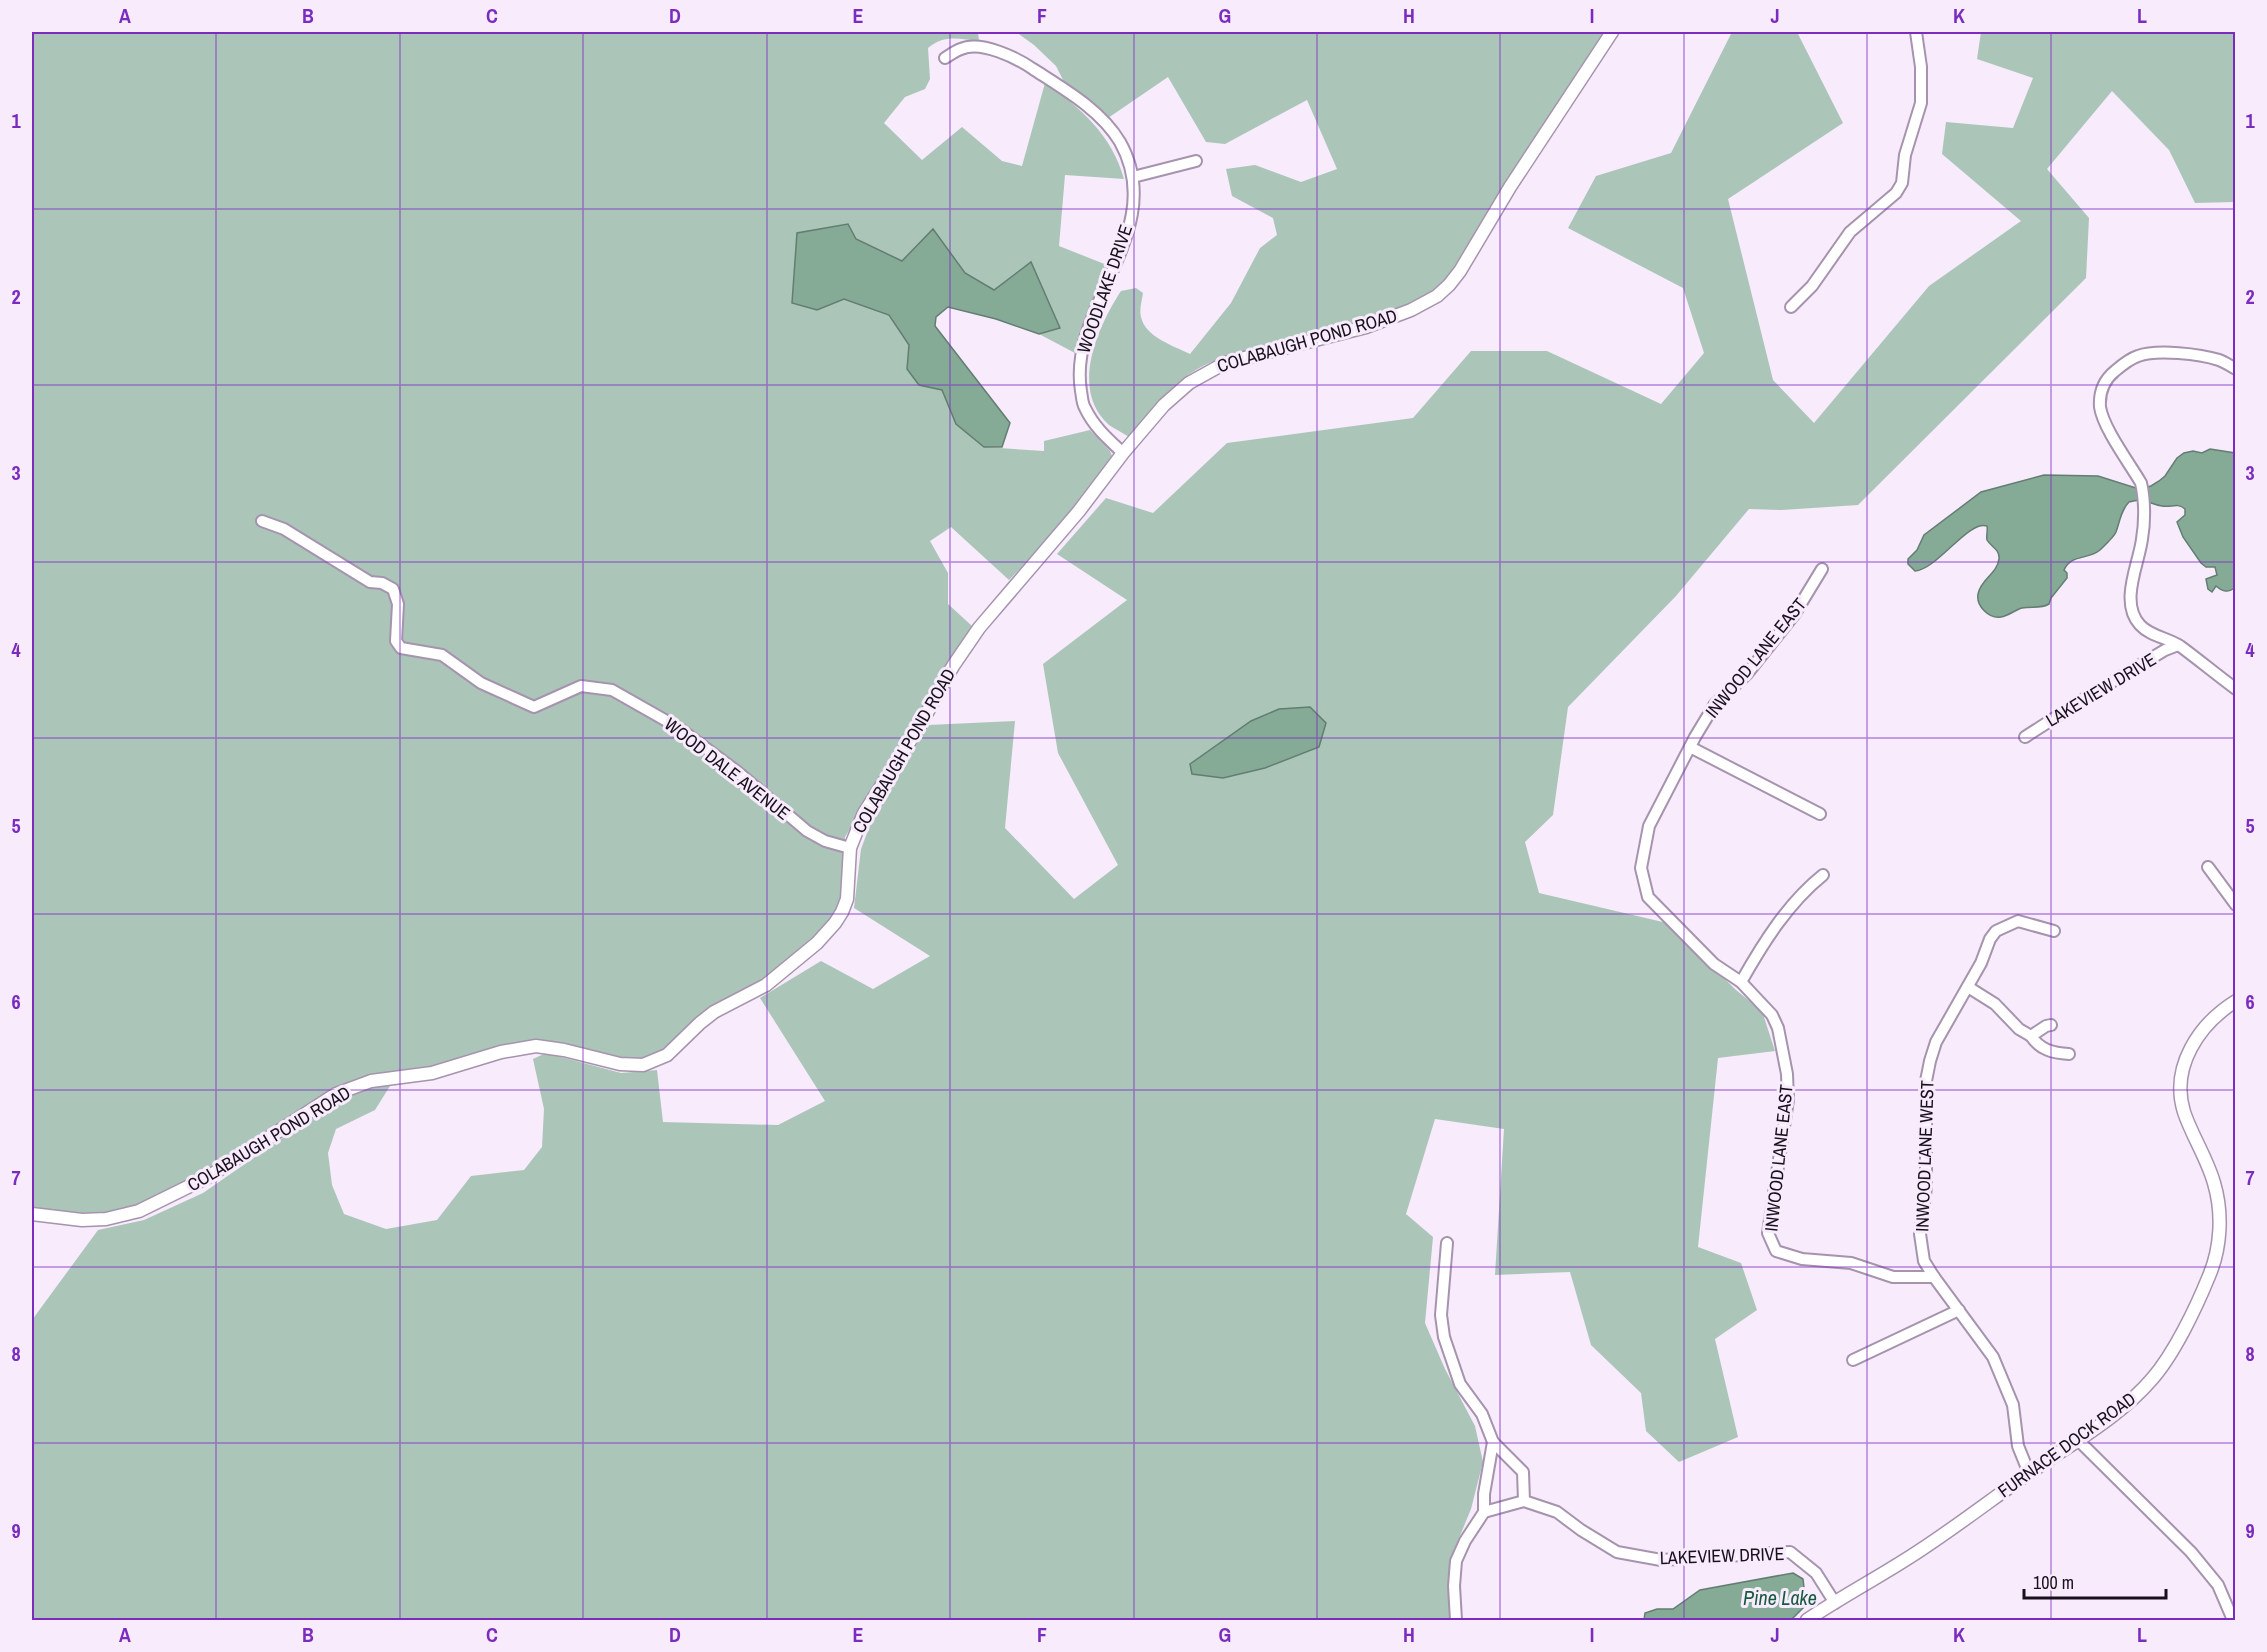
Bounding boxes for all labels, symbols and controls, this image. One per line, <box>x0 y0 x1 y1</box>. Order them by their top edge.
text: A <box>119 2 131 29</box>
text: B <box>302 2 314 29</box>
text: C <box>486 2 498 29</box>
text: D <box>669 2 681 29</box>
text: E <box>853 2 864 29</box>
text: F <box>1037 2 1047 29</box>
text: G <box>1219 2 1231 29</box>
text: H <box>1403 2 1415 29</box>
text: I <box>1590 2 1594 29</box>
text: J <box>1770 2 1780 29</box>
text: K <box>1953 2 1965 29</box>
text: L <box>2137 2 2147 29</box>
text: 1 <box>11 107 21 134</box>
text: 1 <box>2245 107 2255 134</box>
street label: WOODLAKE DRIVE <box>1071 221 1138 357</box>
text: 2 <box>11 283 21 310</box>
text: 2 <box>2245 283 2255 310</box>
street label: COLABAUGH POND ROAD <box>1214 303 1400 378</box>
text: 3 <box>11 459 21 486</box>
text: 3 <box>2245 459 2255 486</box>
street label: INWOOD LANE EAST <box>1699 592 1812 723</box>
text: 4 <box>11 636 21 663</box>
text: 4 <box>2245 636 2255 663</box>
street label: LAKEVIEW DRIVE <box>2041 647 2161 732</box>
street label: COLABAUGH POND ROAD <box>846 664 961 838</box>
street label: WOOD DALE AVENUE <box>659 712 795 826</box>
text: 5 <box>11 812 21 839</box>
text: 5 <box>2245 812 2255 839</box>
text: 6 <box>11 988 21 1015</box>
text: 6 <box>2245 988 2255 1015</box>
street label: COLABAUGH POND ROAD <box>183 1080 355 1197</box>
street label: INWOOD LANE WEST <box>1909 1080 1940 1232</box>
street label: INWOOD LANE EAST <box>1758 1083 1799 1233</box>
text: 7 <box>11 1164 21 1191</box>
text: 7 <box>2245 1164 2255 1191</box>
text: 8 <box>11 1340 21 1367</box>
text: 8 <box>2245 1340 2255 1367</box>
street label: FURNACE DOCK ROAD <box>1993 1386 2141 1503</box>
text: 9 <box>11 1517 21 1544</box>
text: 9 <box>2245 1517 2255 1544</box>
street label: LAKEVIEW DRIVE <box>1659 1541 1785 1570</box>
scale bar <box>2024 1562 2166 1600</box>
text: 100 m <box>2033 1570 2074 1595</box>
water label: Pine Lake <box>1743 1584 1817 1611</box>
text: A <box>119 1621 131 1648</box>
text: B <box>302 1621 314 1648</box>
text: C <box>486 1621 498 1648</box>
text: D <box>669 1621 681 1648</box>
text: E <box>853 1621 864 1648</box>
text: F <box>1037 1621 1047 1648</box>
text: G <box>1219 1621 1231 1648</box>
text: H <box>1403 1621 1415 1648</box>
text: I <box>1590 1621 1594 1648</box>
text: J <box>1770 1621 1780 1648</box>
text: K <box>1953 1621 1965 1648</box>
text: L <box>2137 1621 2147 1648</box>

